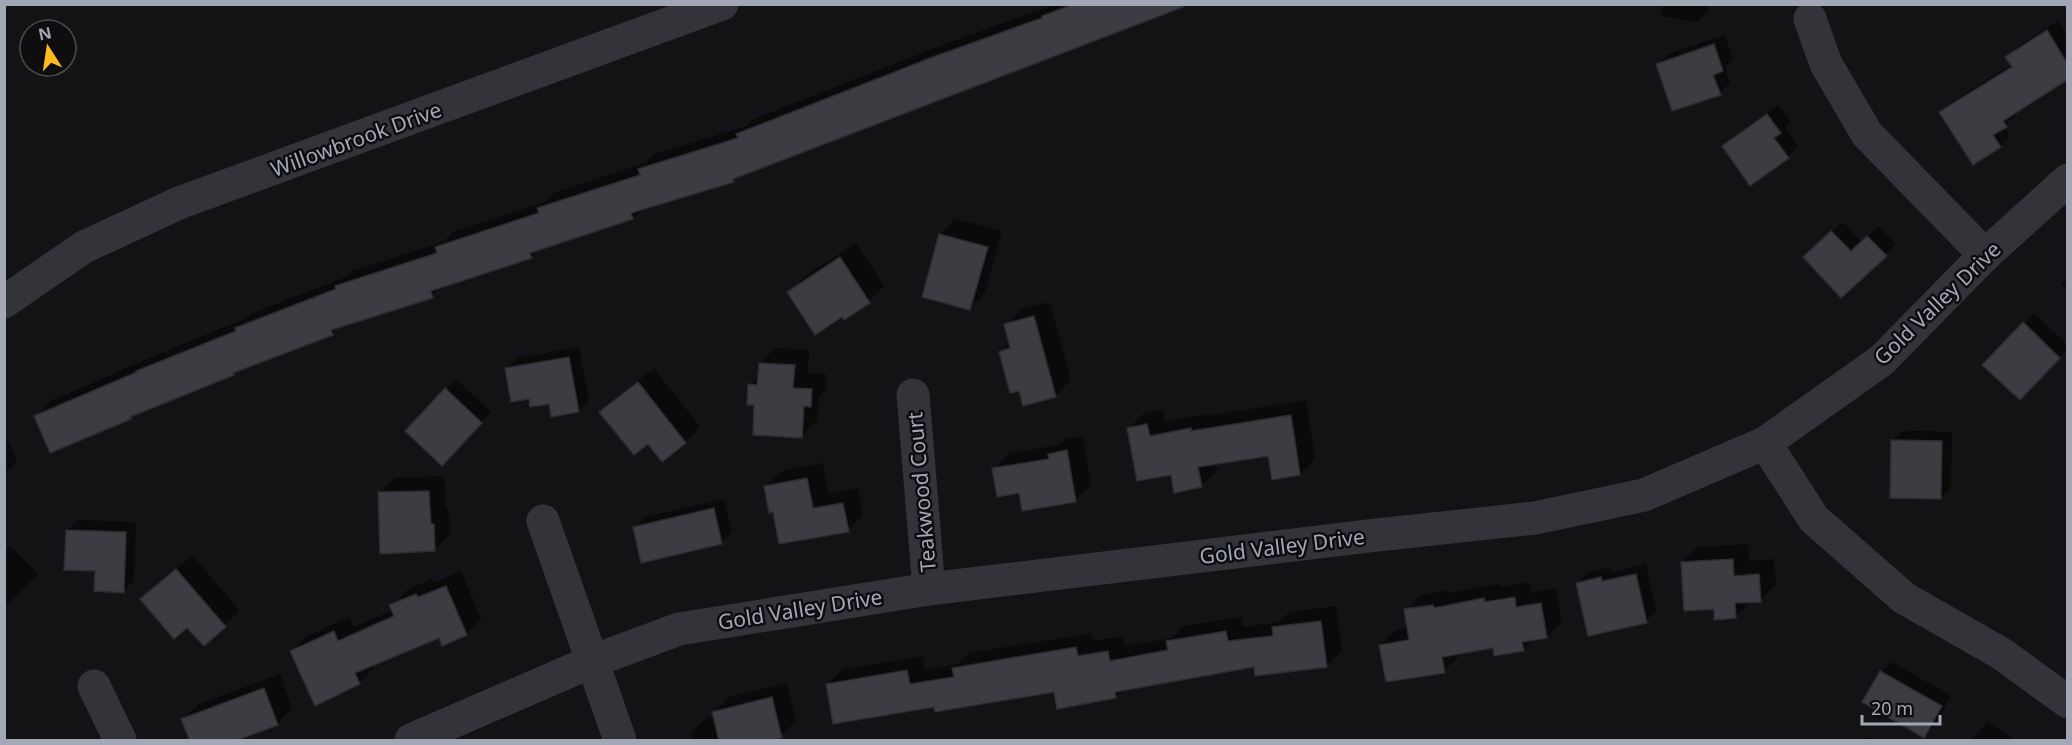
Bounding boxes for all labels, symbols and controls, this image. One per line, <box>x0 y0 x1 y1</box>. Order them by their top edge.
north arrow <box>18 18 78 78</box>
text: N <box>36 21 54 45</box>
street label: Willowbrook Drive <box>267 95 445 183</box>
street label: Gold Valley Drive <box>1868 235 2006 371</box>
street label: Teakwood Court <box>900 410 942 573</box>
street label: Gold Valley Drive <box>1198 522 1366 570</box>
street label: Gold Valley Drive <box>716 582 884 636</box>
scale bar <box>1862 688 1940 726</box>
text: 20 m <box>1871 696 1913 720</box>

